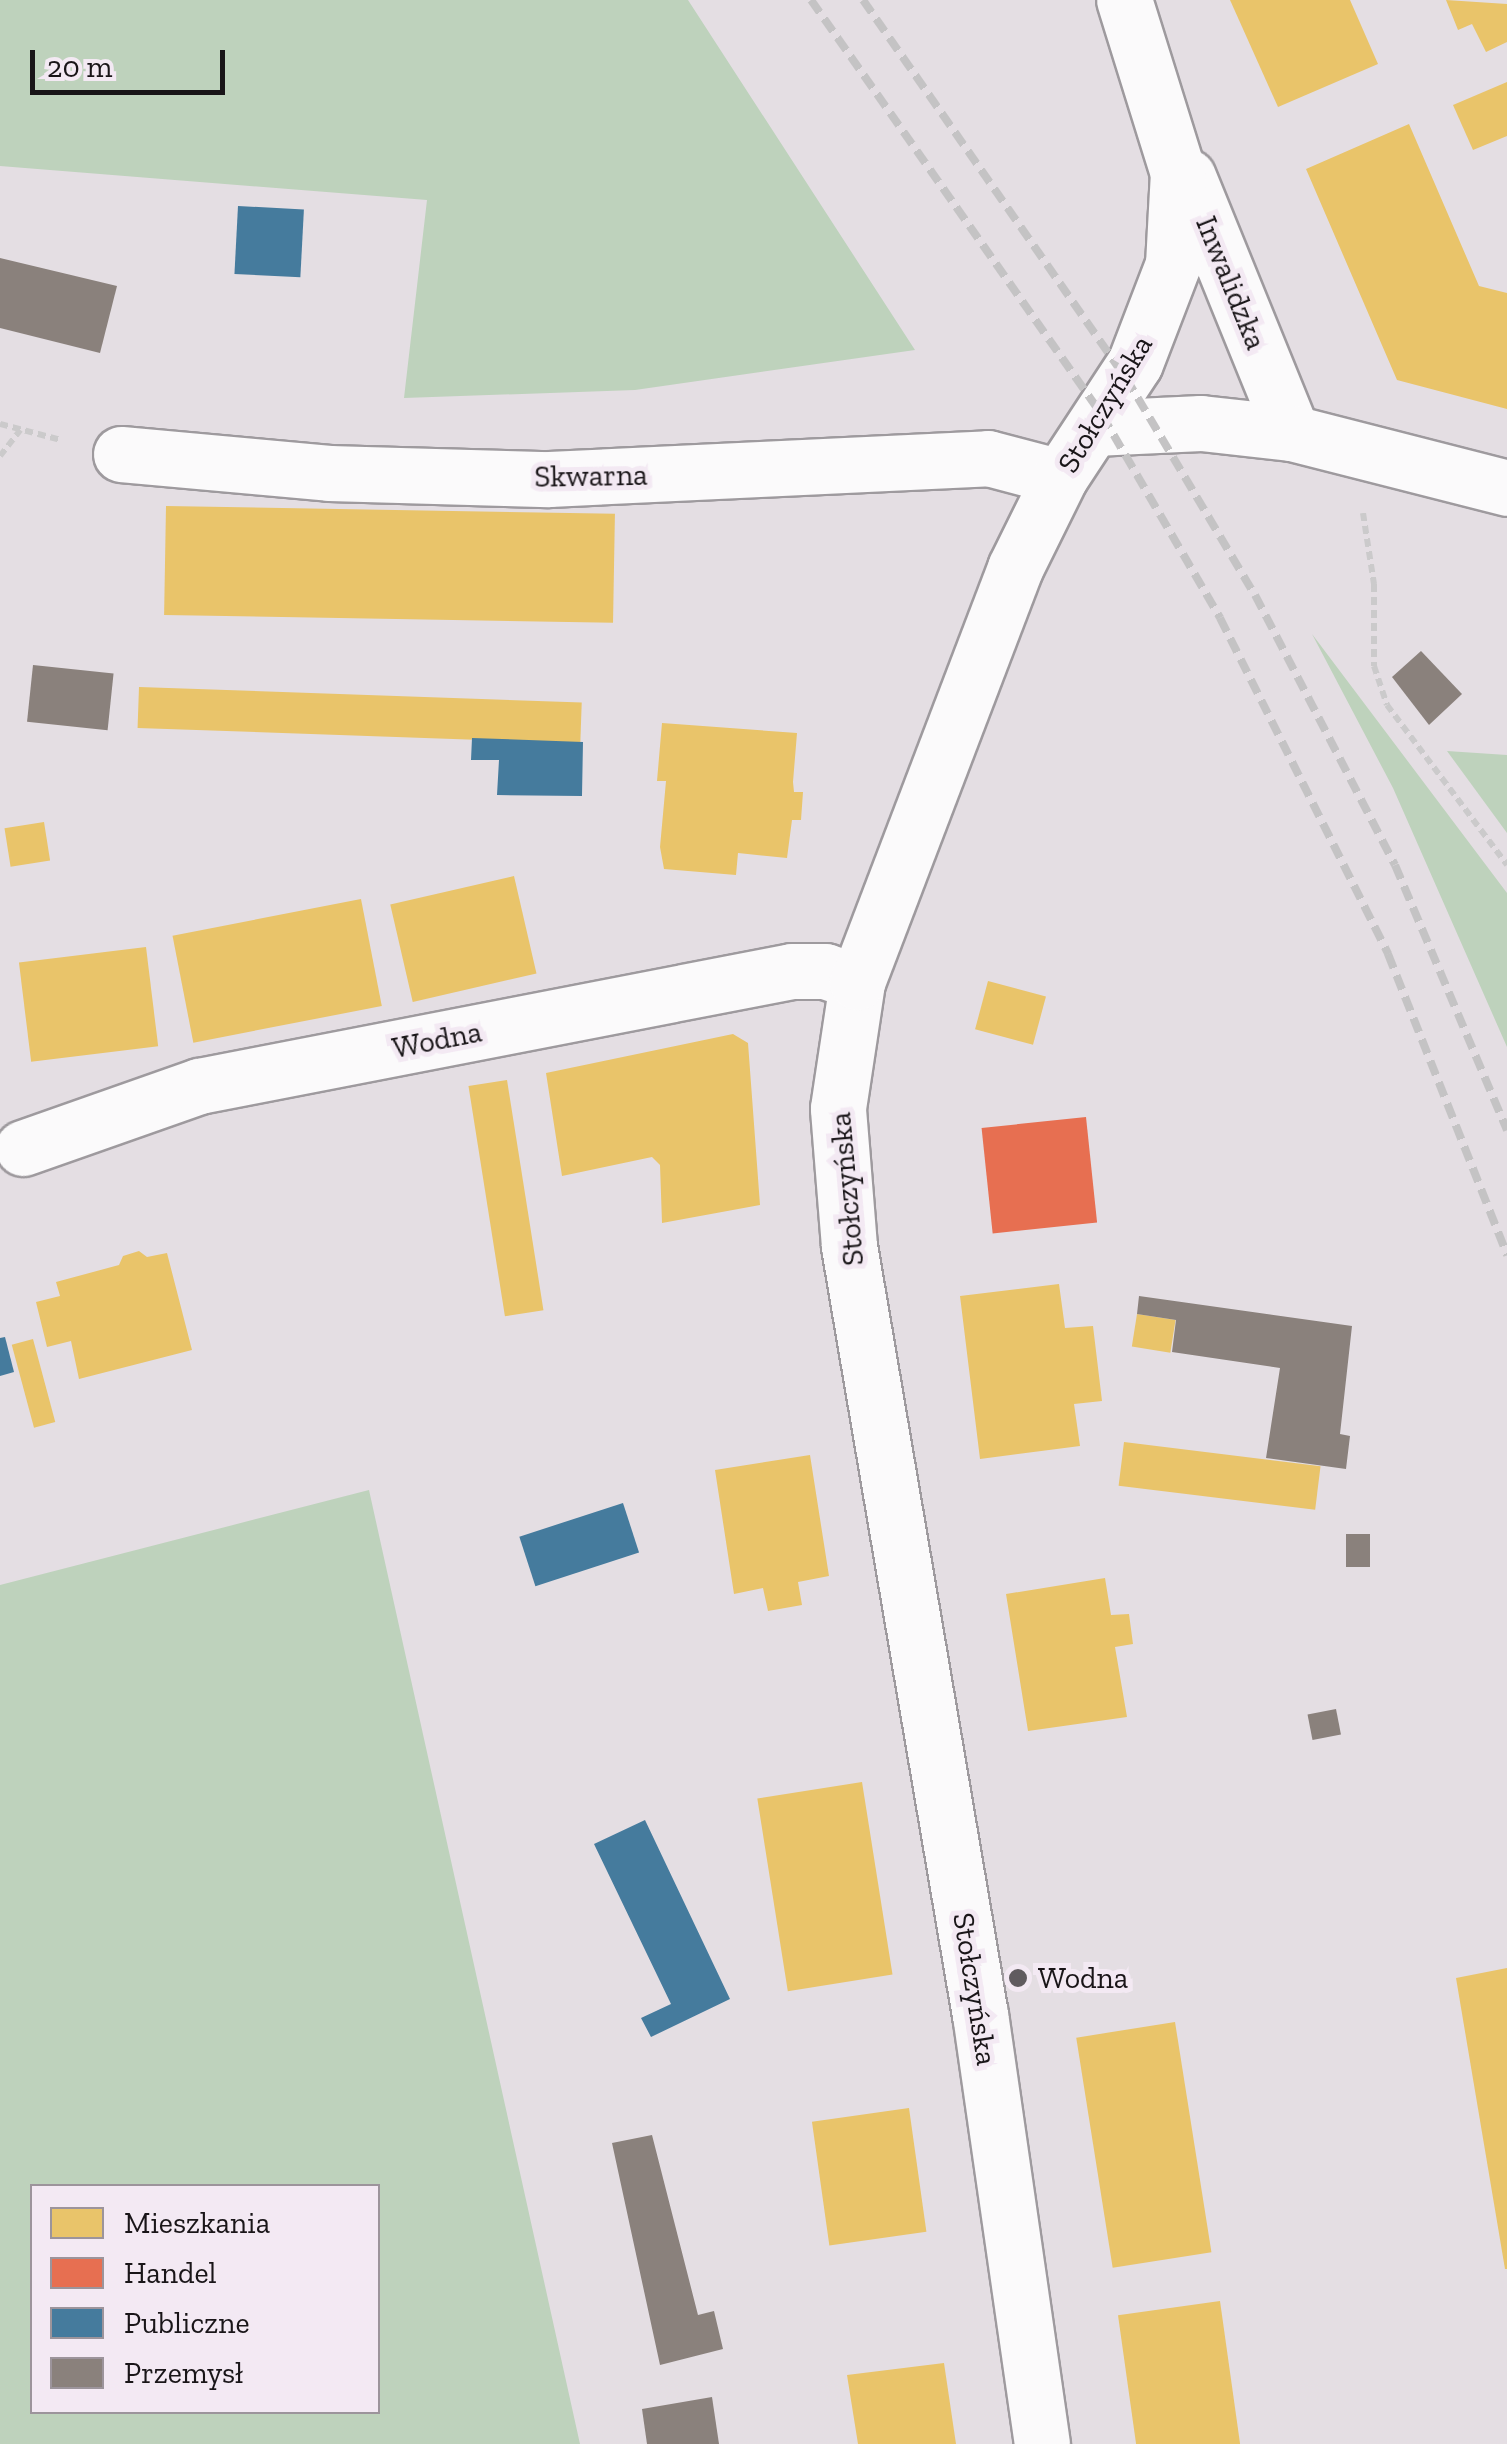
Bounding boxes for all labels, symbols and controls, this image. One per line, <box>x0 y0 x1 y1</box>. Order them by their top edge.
scale bar <box>35 30 230 92</box>
text: 20 m <box>47 49 112 85</box>
street label: Inwalidzka <box>1188 211 1274 355</box>
street label: Stołczyńska <box>1050 329 1160 479</box>
street label: Skwarna <box>534 457 648 495</box>
street label: Wodna <box>389 1014 485 1066</box>
street label: Stołczyńska <box>822 1111 872 1267</box>
street label: Stołczyńska <box>945 1910 1005 2068</box>
place label: Wodna <box>1038 1960 1128 1996</box>
marker: Wodna <box>1007 1967 1029 1989</box>
legend <box>30 2184 380 2414</box>
text: Mieszkania <box>124 2205 270 2241</box>
text: Handel <box>124 2255 217 2291</box>
text: Publiczne <box>124 2305 250 2341</box>
text: Przemysł <box>124 2355 243 2391</box>

